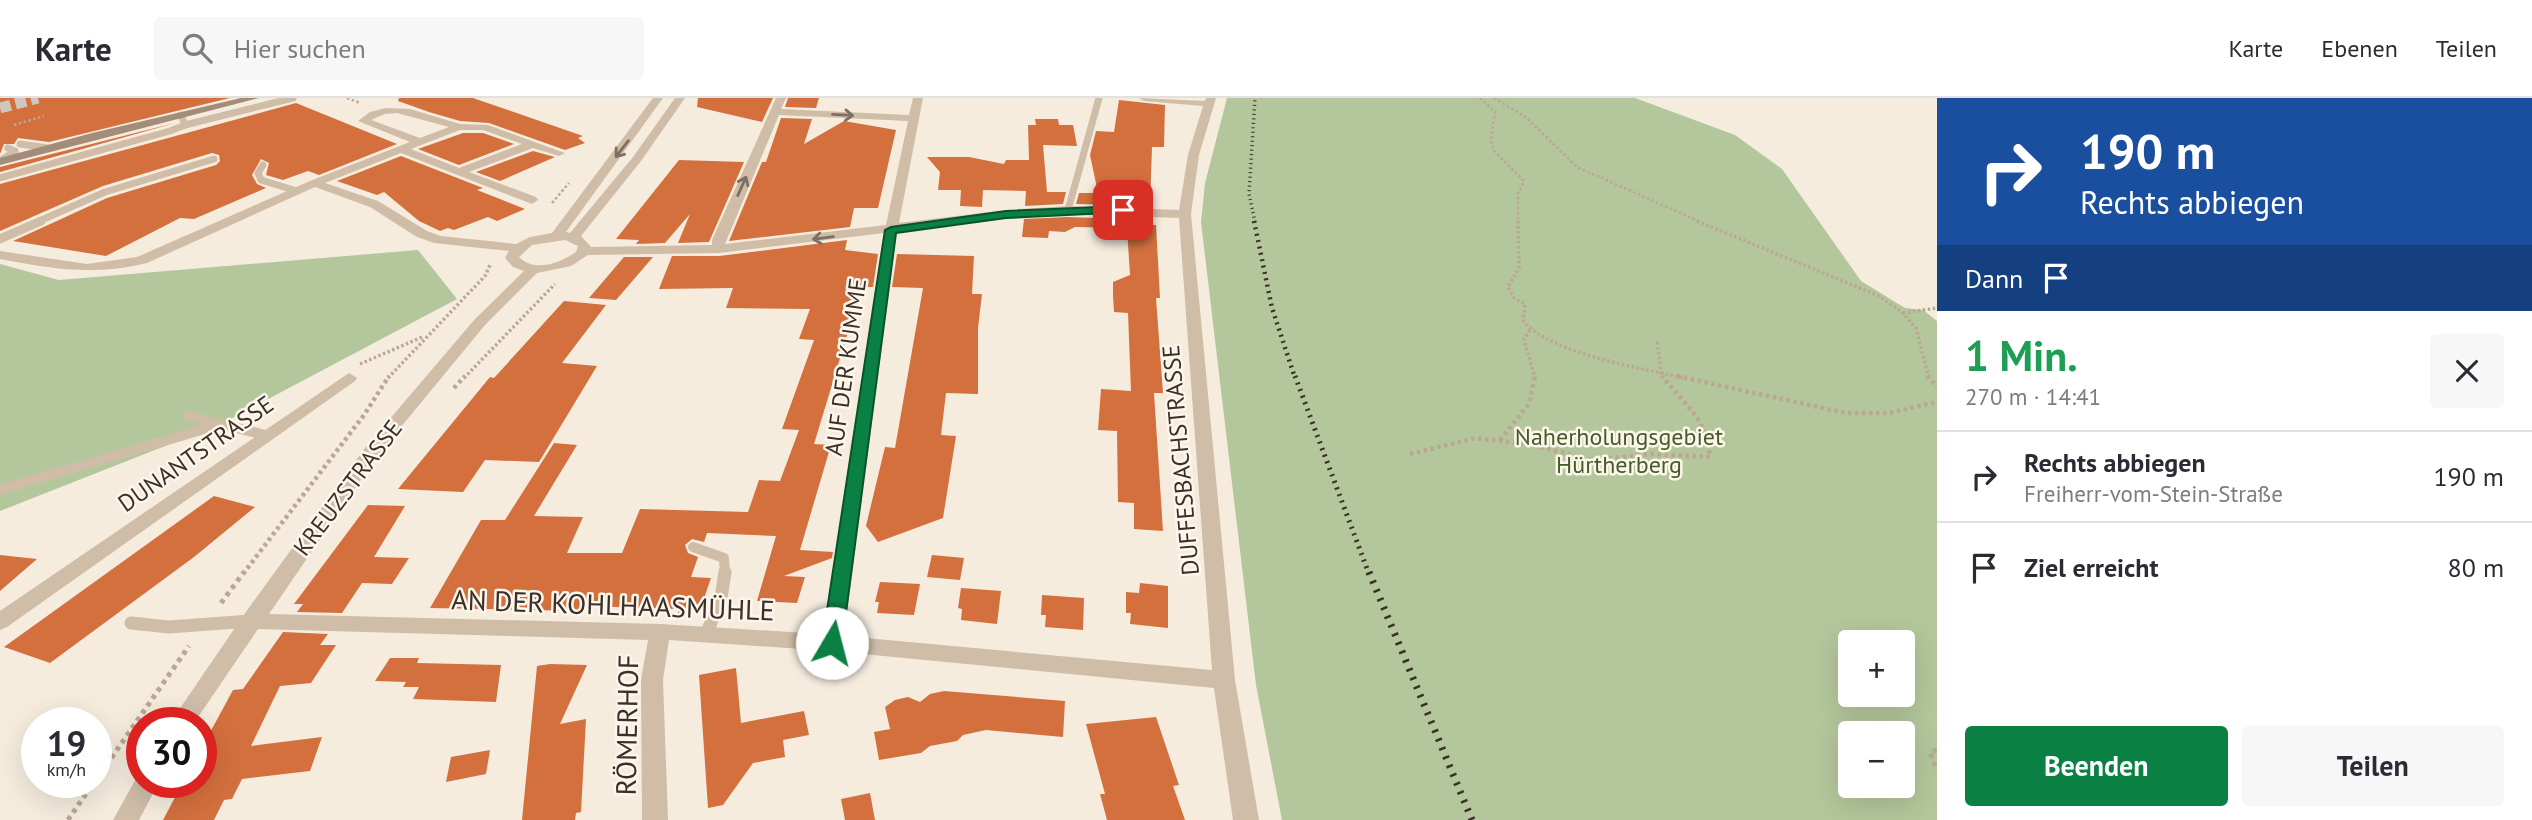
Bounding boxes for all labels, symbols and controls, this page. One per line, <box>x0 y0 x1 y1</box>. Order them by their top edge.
search box <box>154 17 644 80</box>
text: Karte <box>35 27 112 70</box>
icon: search <box>178 29 216 67</box>
text: Hier suchen <box>234 32 366 65</box>
text: Karte <box>2229 33 2283 64</box>
text: Ebenen <box>2321 33 2398 64</box>
text: Teilen <box>2436 33 2497 64</box>
one-way arrow <box>832 108 855 121</box>
text: 190 m <box>2080 119 2215 183</box>
icon: right <box>1965 126 2056 217</box>
one-way arrow <box>614 139 629 158</box>
one-way arrow <box>736 176 749 197</box>
pin <box>1093 180 1153 240</box>
text: Rechts abbiegen <box>2080 181 2304 223</box>
icon: arrive <box>1104 191 1142 229</box>
one-way arrow <box>812 232 835 245</box>
icon: arrive <box>2037 259 2075 297</box>
text: Dann <box>1965 262 2023 295</box>
street label: AUF DER KUMME <box>818 276 873 458</box>
text: 1 Min. <box>1965 328 2078 383</box>
button: close <box>2430 334 2504 408</box>
street label: DUFFESBACHSTRASSE <box>1155 344 1206 577</box>
text: 270 m · 14:41 <box>1965 382 2101 411</box>
street label: DUNANTSTRASSE <box>112 388 280 519</box>
street label: KREUZSTRASSE <box>286 413 409 562</box>
park label: Naherholungsgebiet Hürtherberg <box>1515 421 1723 480</box>
text: Rechts abbiegen <box>2024 446 2206 479</box>
icon: right <box>1965 458 2003 496</box>
text: 190 m <box>2433 460 2504 493</box>
text: Freiherr-vom-Stein-Straße <box>2024 479 2283 508</box>
icon: arrive <box>1965 549 2003 587</box>
text: Ziel erreicht <box>2024 551 2159 584</box>
text: 80 m <box>2448 551 2504 584</box>
street label: AN DER KOHLHAASMÜHLE <box>451 580 775 629</box>
position arrow <box>795 606 869 680</box>
map controls <box>1838 630 1915 798</box>
button: + <box>1838 630 1915 707</box>
street label: RÖMERHOF <box>607 654 646 796</box>
speed limit sign: 30 <box>126 707 217 798</box>
text: 19 <box>47 720 86 766</box>
button: − <box>1838 721 1915 798</box>
button: Beenden <box>1965 726 2228 806</box>
button: Teilen <box>2242 726 2504 806</box>
text: km/h <box>47 758 86 781</box>

